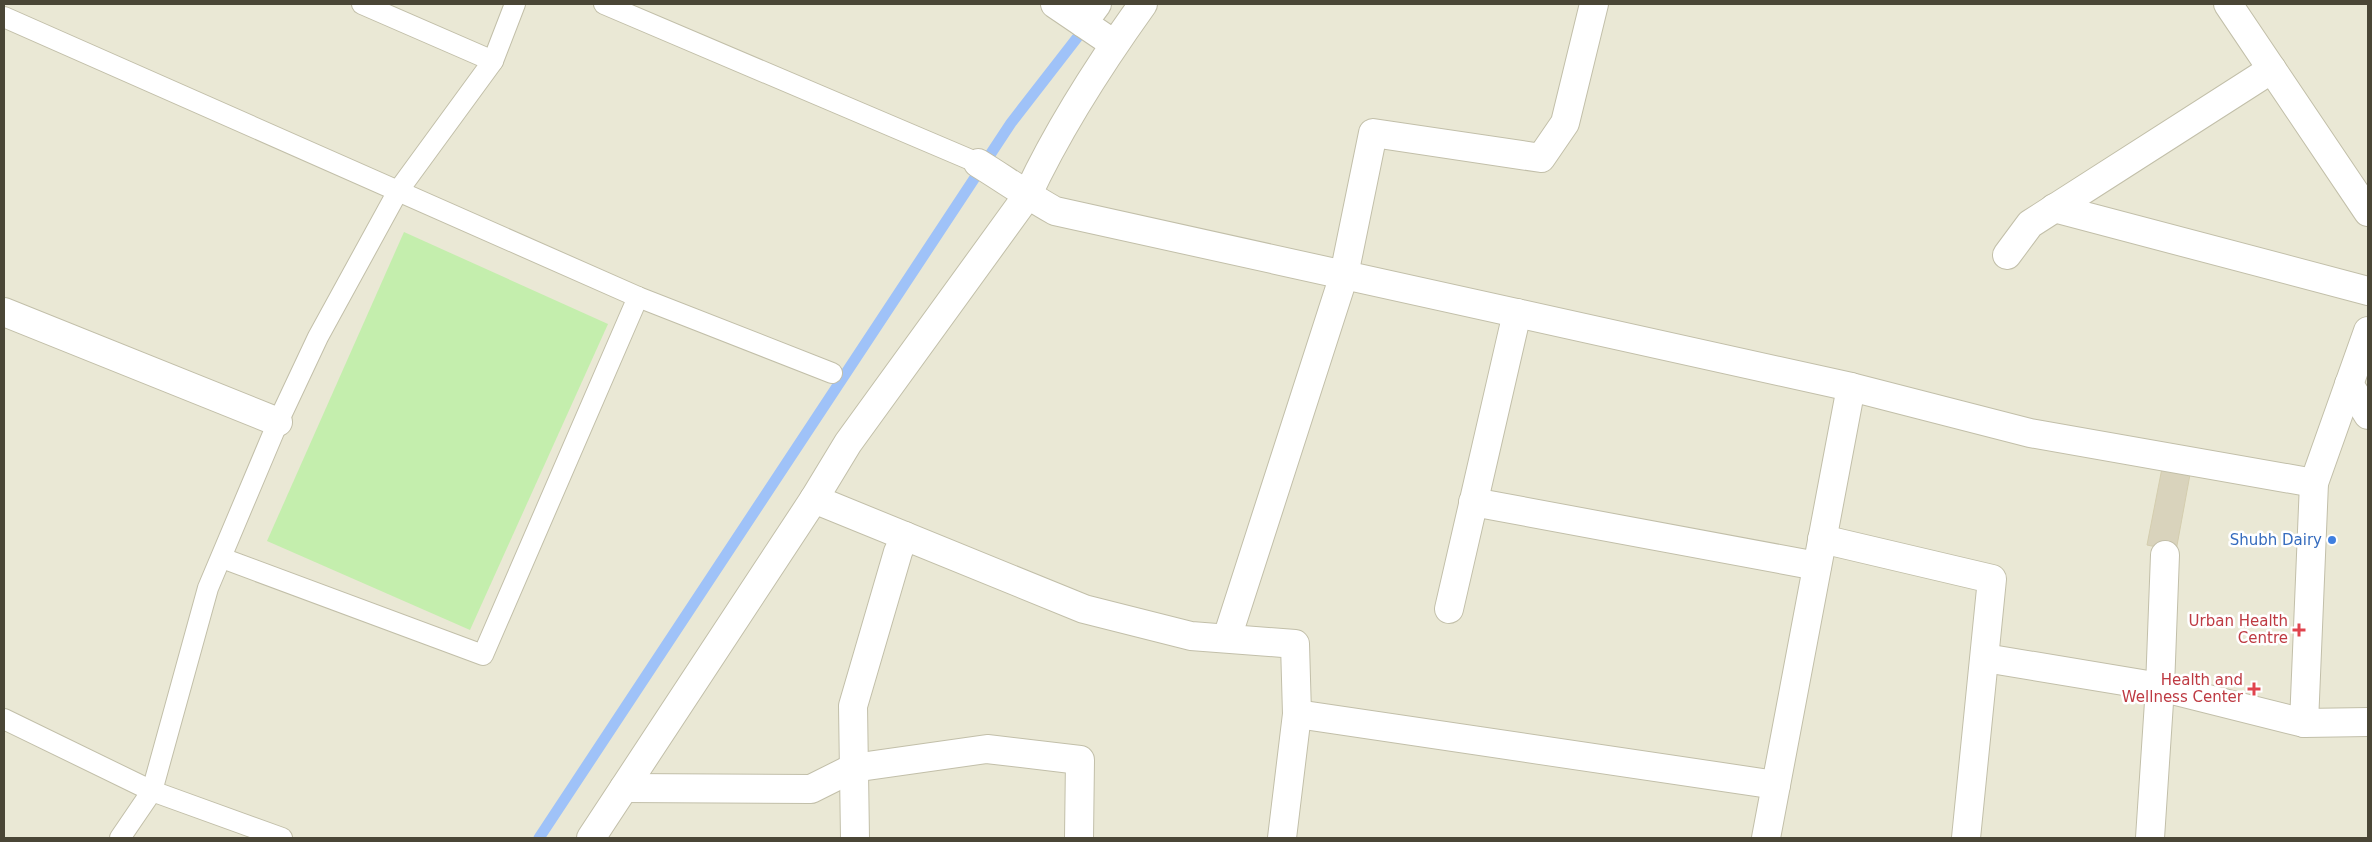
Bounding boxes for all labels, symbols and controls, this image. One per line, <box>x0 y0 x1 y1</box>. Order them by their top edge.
place label: Shubh Dairy <box>2230 531 2322 549</box>
marker: Shubh Dairy <box>2326 534 2338 546</box>
place label: Urban Health Centre <box>2189 612 2288 647</box>
marker: Urban Health Centre <box>2292 623 2306 637</box>
place label: Health and Wellness Center <box>2122 671 2244 706</box>
marker: Health and Wellness Center <box>2247 682 2261 696</box>

